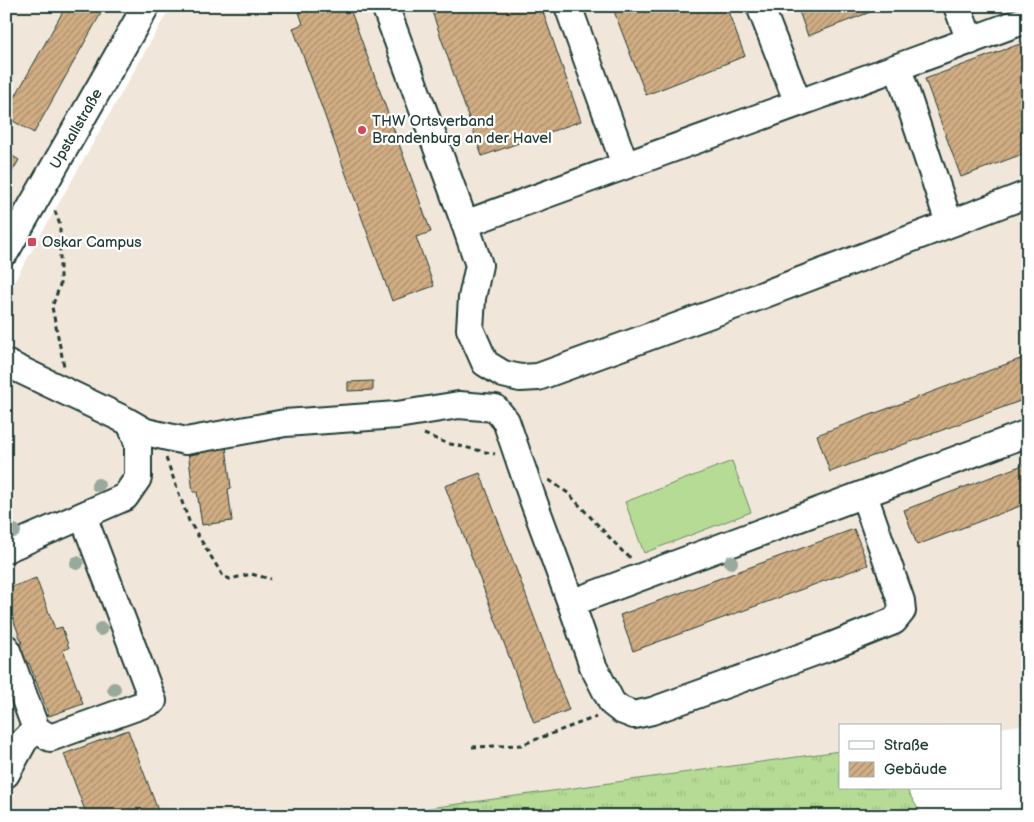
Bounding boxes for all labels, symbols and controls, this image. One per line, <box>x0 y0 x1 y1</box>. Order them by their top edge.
street label: Upstallstraße <box>46 85 107 172</box>
place label: THW Ortsverband Brandenburg an der Havel <box>372 112 552 148</box>
marker: THW Ortsverband Brandenburg an der Havel <box>356 124 368 136</box>
place label: Oskar Campus <box>42 233 142 252</box>
marker: Oskar Campus <box>26 236 38 248</box>
legend <box>839 724 1002 790</box>
text: Straße <box>884 736 929 755</box>
text: Gebäude <box>884 760 947 779</box>

